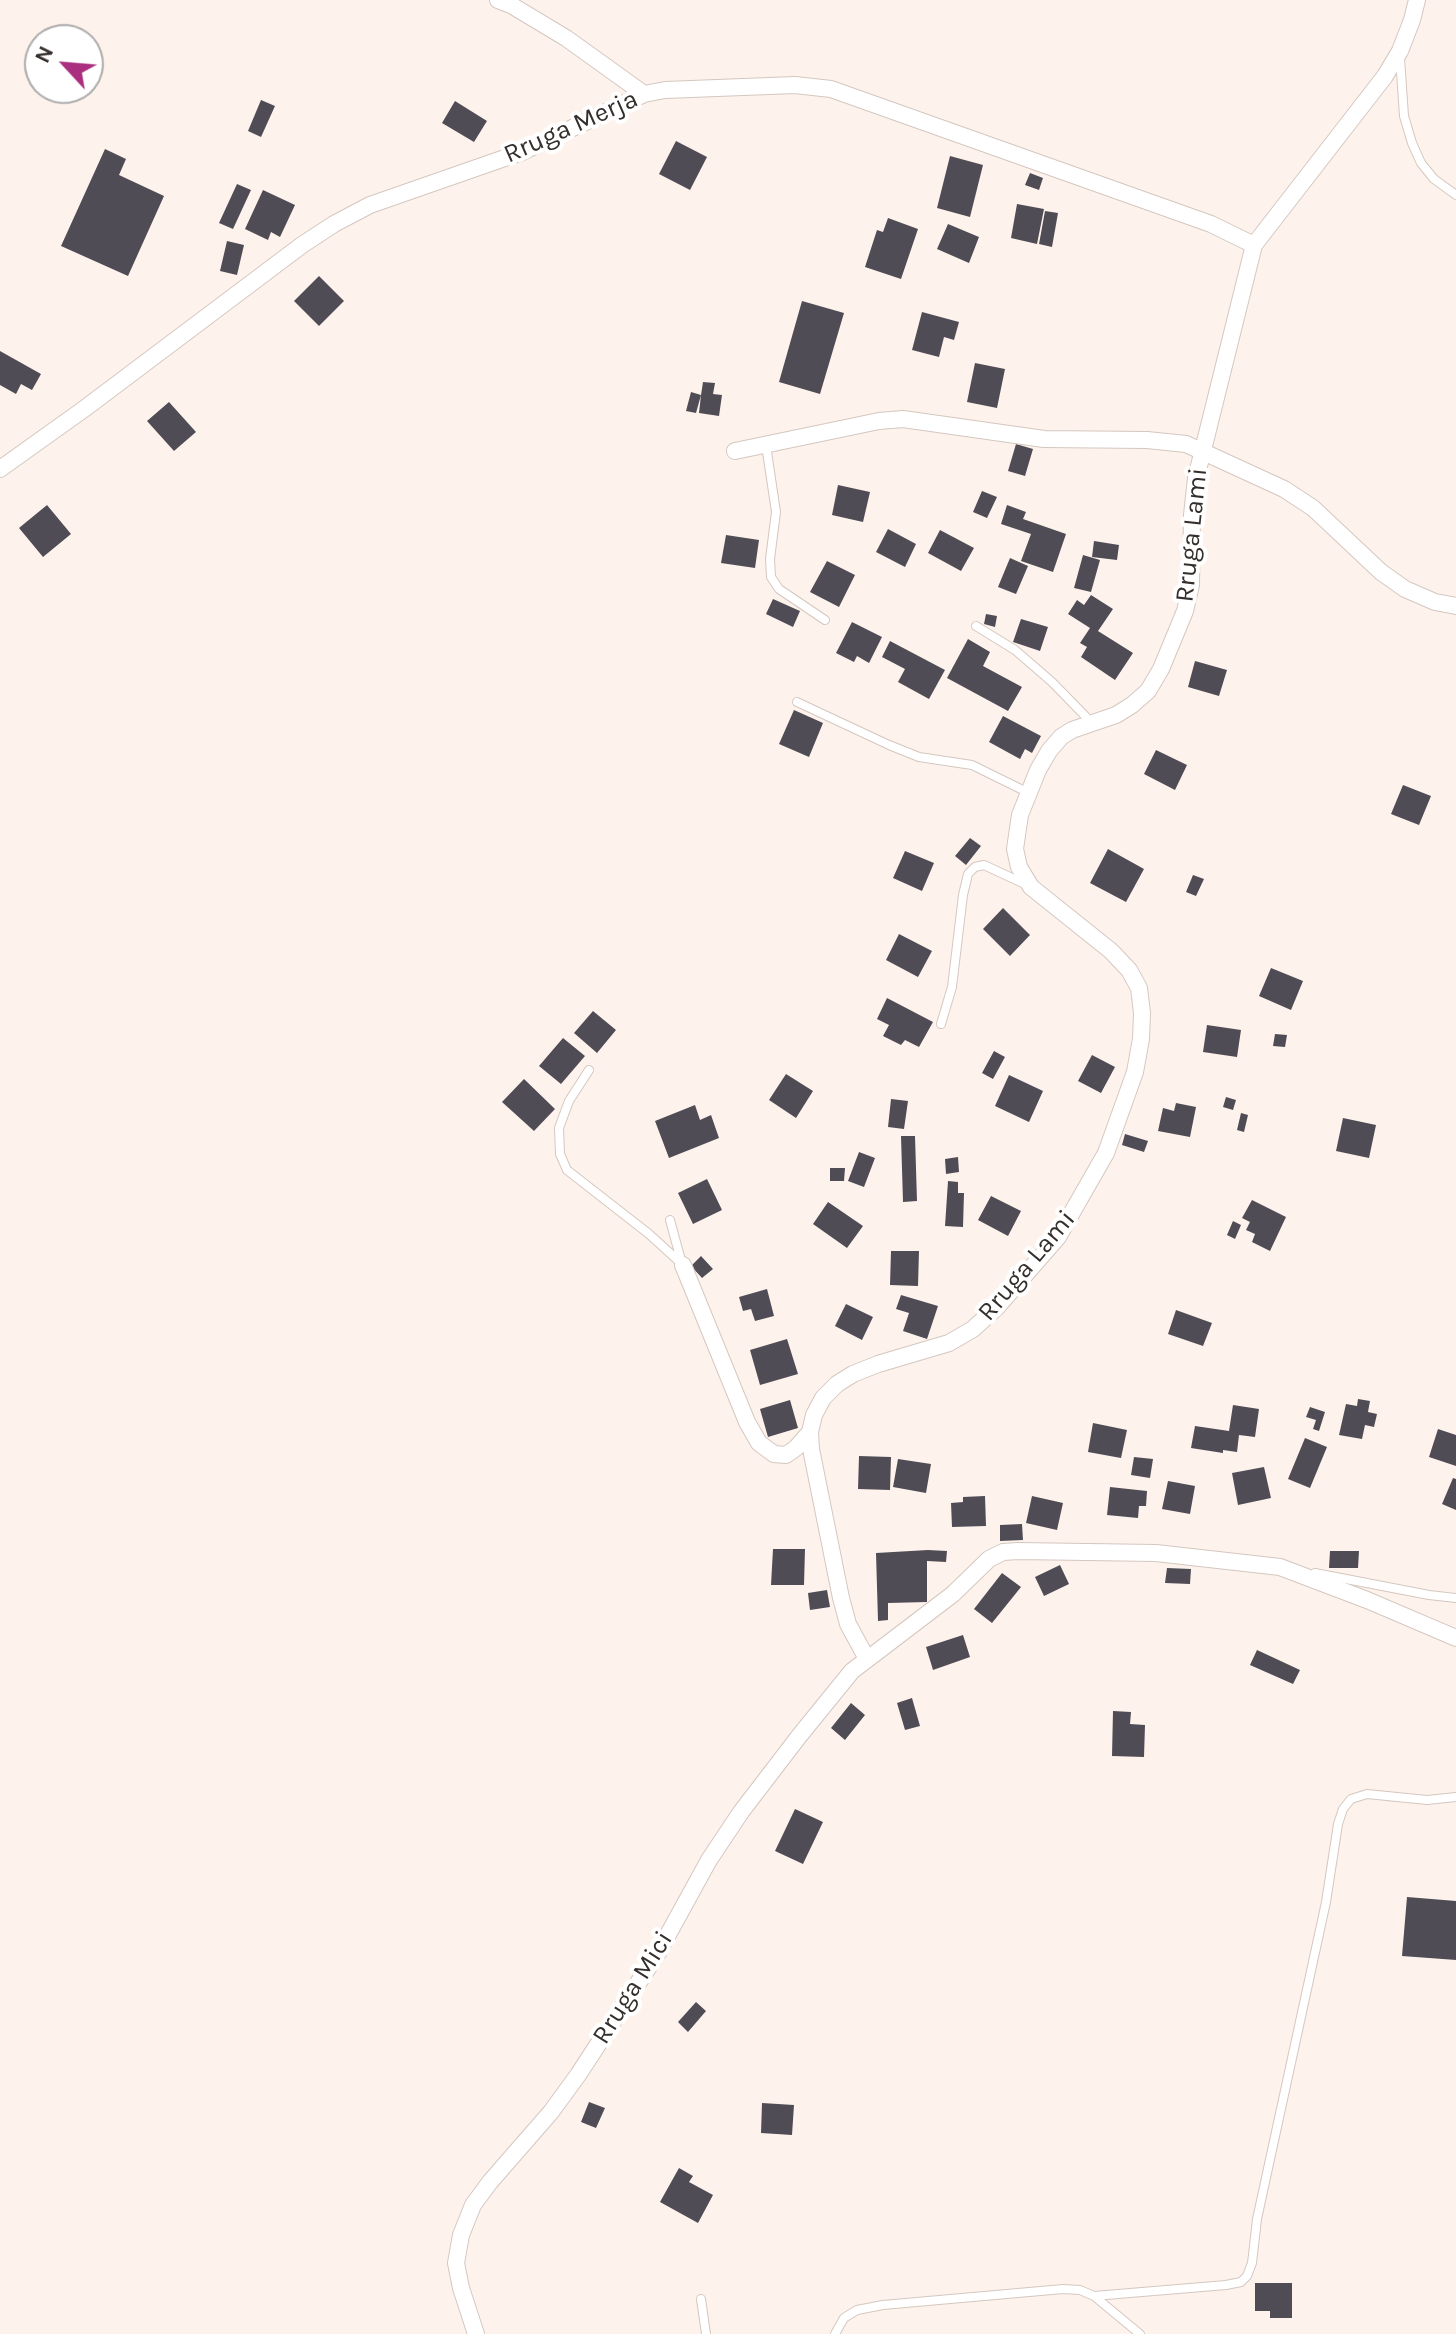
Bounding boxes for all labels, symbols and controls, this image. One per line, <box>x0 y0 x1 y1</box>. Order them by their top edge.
north arrow <box>24 24 104 104</box>
text: N <box>29 42 59 67</box>
street label: Rruga Merja <box>499 84 643 170</box>
street label: Rruga Lami <box>1169 466 1215 604</box>
street label: Rruga Lami <box>972 1204 1082 1328</box>
street label: Rruga Mici <box>586 1926 680 2050</box>

